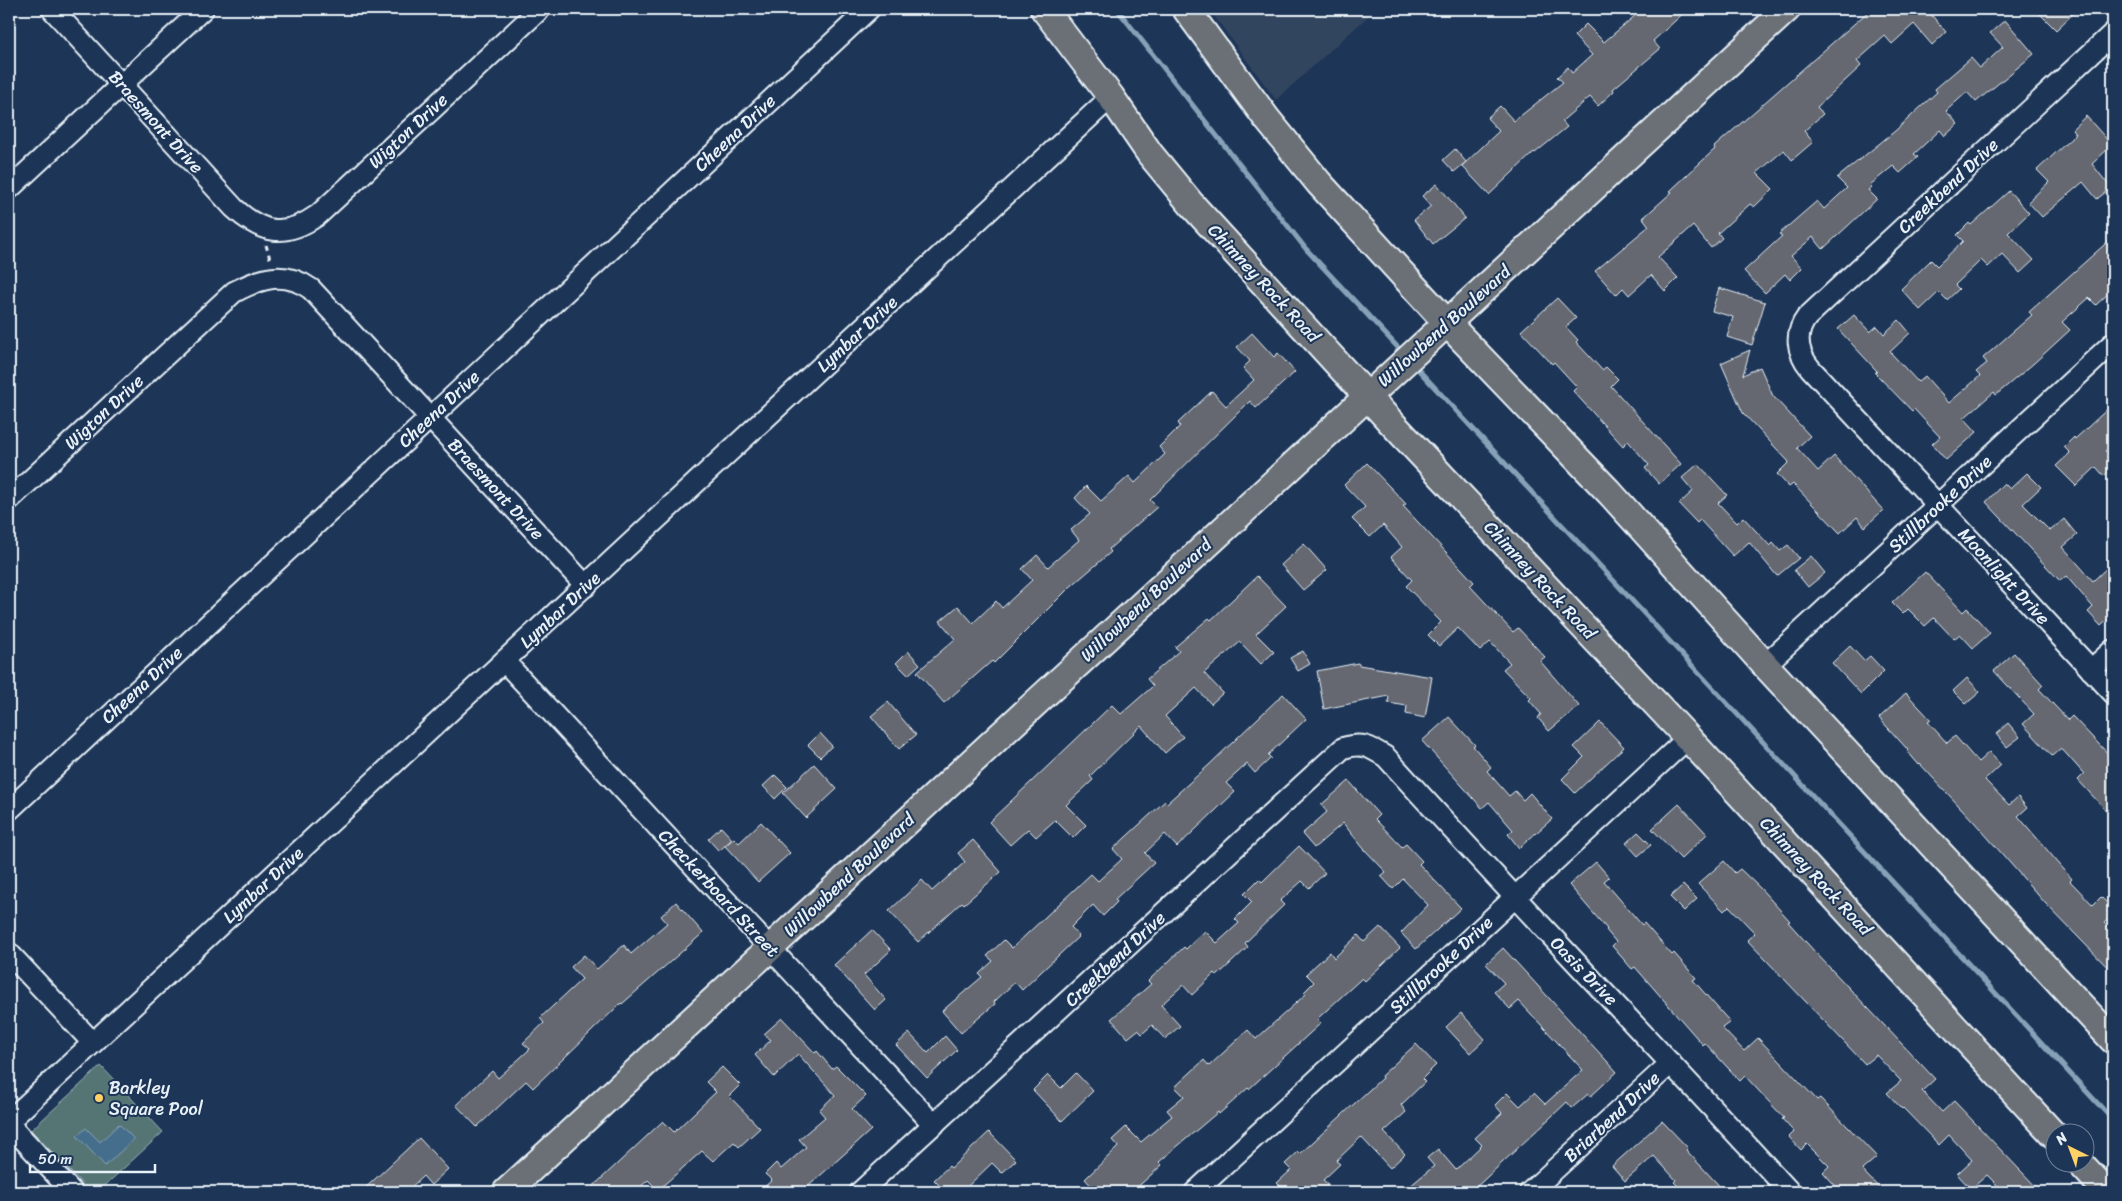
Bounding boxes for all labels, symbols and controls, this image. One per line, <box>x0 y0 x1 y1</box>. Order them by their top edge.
street label: Braesmont Drive <box>100 63 212 181</box>
street label: Wigton Drive <box>360 85 456 177</box>
street label: Cheena Drive <box>686 86 784 180</box>
street label: Creekbend Drive <box>1890 130 2006 242</box>
street label: Chimney Rock Road <box>1200 216 1329 351</box>
street label: Willowbend Boulevard <box>1370 256 1519 395</box>
street label: Lymbar Drive <box>809 287 906 381</box>
street label: Cheena Drive <box>390 362 488 456</box>
street label: Wigton Drive <box>56 366 152 458</box>
street label: Braesmont Drive <box>440 430 552 548</box>
street label: Stillbrooke Drive <box>1880 447 2000 561</box>
street label: Chimney Rock Road <box>1476 513 1605 648</box>
street label: Moonlight Drive <box>1950 520 2058 632</box>
street label: Willowbend Boulevard <box>1072 529 1221 670</box>
street label: Lymbar Drive <box>512 563 609 657</box>
street label: Cheena Drive <box>93 638 191 732</box>
street label: Willowbend Boulevard <box>775 804 924 945</box>
street label: Chimney Rock Road <box>1752 809 1881 944</box>
street label: Checkerboard Street <box>650 821 788 965</box>
street label: Lymbar Drive <box>215 838 312 932</box>
street label: Creekbend Drive <box>1057 903 1173 1015</box>
street label: Stillbrooke Drive <box>1381 908 1501 1022</box>
street label: Oasis Drive <box>1542 928 1626 1014</box>
street label: Briarbend Drive <box>1556 1063 1668 1171</box>
place label: Barkley Square Pool <box>109 1072 204 1125</box>
marker: Barkley Square Pool <box>93 1092 105 1104</box>
north arrow <box>2044 1124 2094 1174</box>
text: N <box>2049 1126 2074 1152</box>
scale bar <box>30 1141 155 1173</box>
text: 50 m <box>38 1146 73 1172</box>

